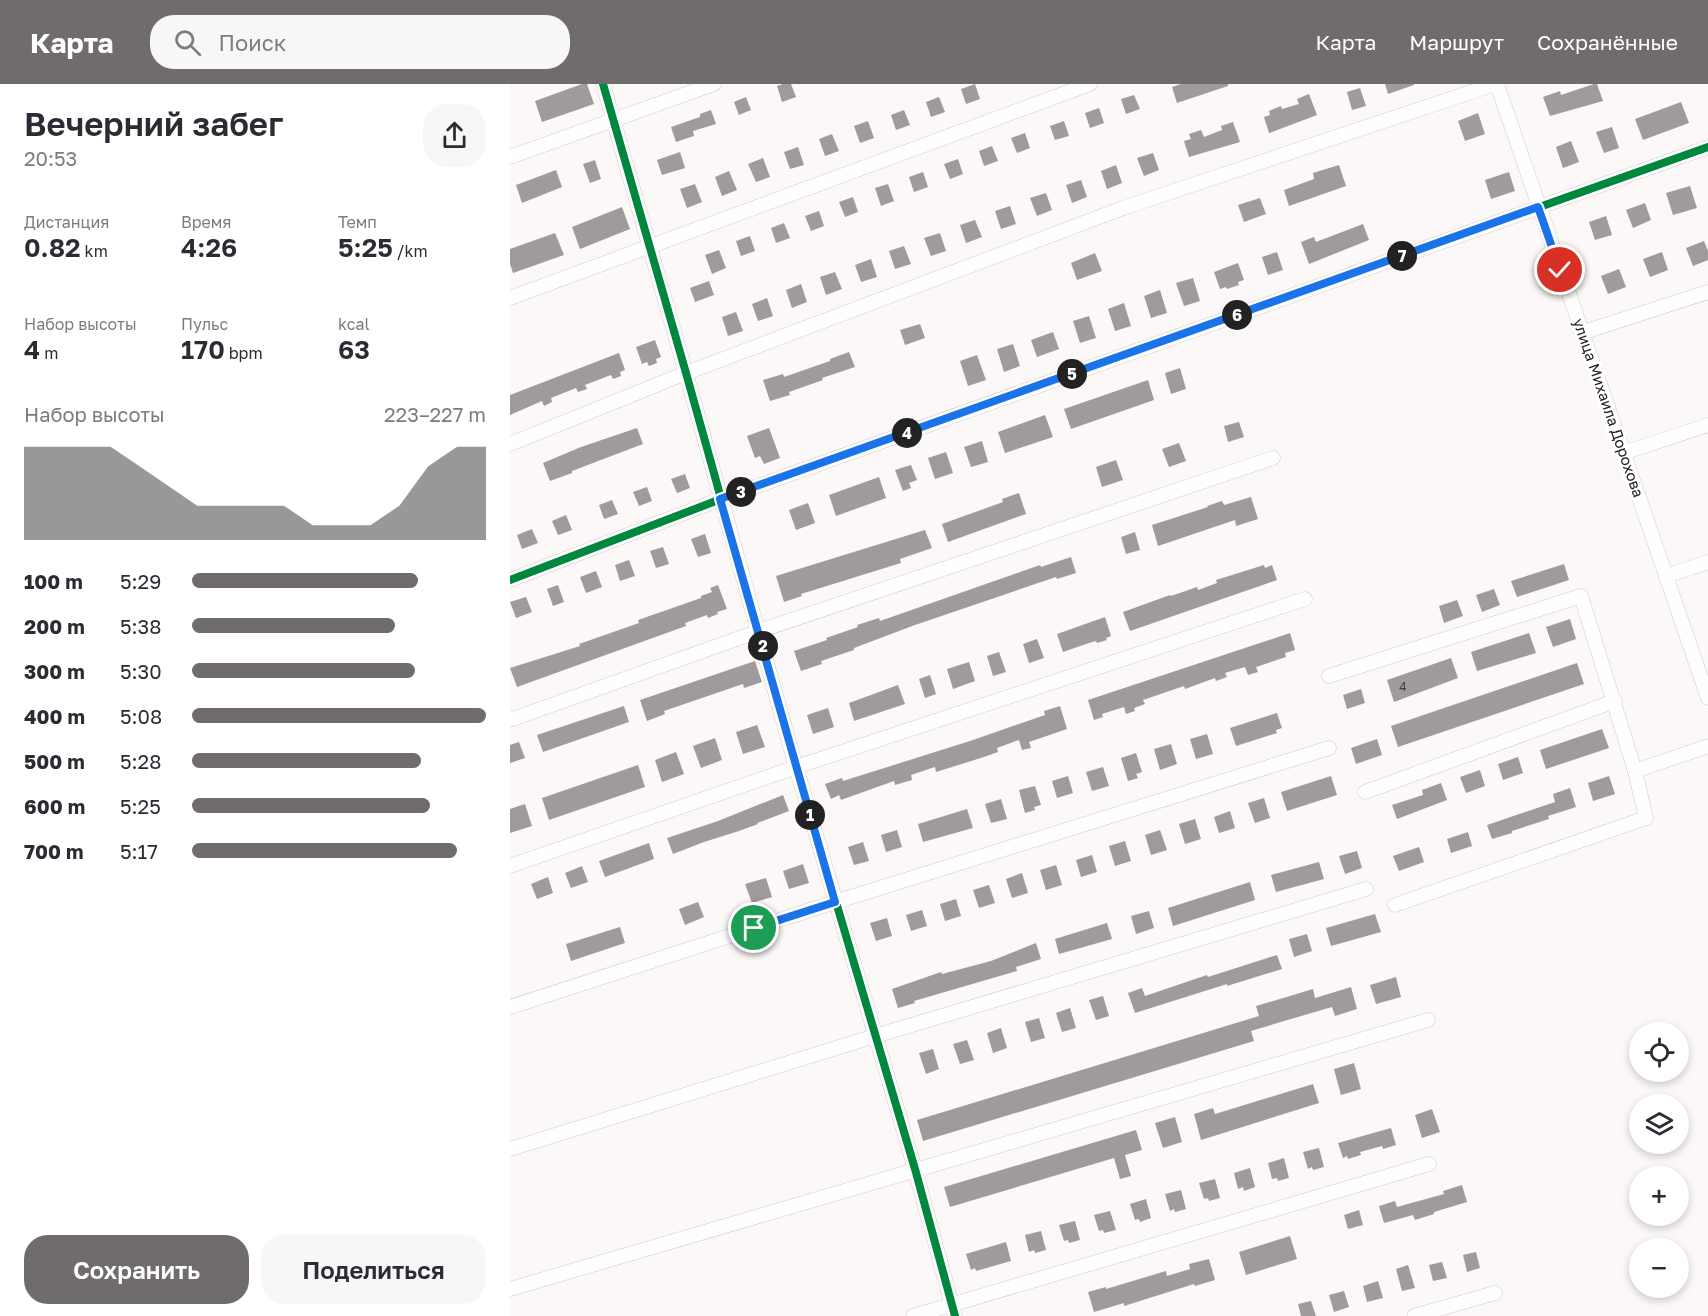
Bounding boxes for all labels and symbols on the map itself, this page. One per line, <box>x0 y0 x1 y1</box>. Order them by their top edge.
pin: 7 <box>1387 241 1417 271</box>
pin <box>1534 244 1585 295</box>
pin: 6 <box>1222 300 1252 330</box>
street label: улица Михаила Дорохова <box>1570 316 1648 500</box>
pin: 5 <box>1057 359 1087 389</box>
pin: 4 <box>892 418 922 448</box>
pin: 3 <box>726 477 756 507</box>
pin: 2 <box>748 631 778 661</box>
house number: 4 <box>1399 679 1407 694</box>
pin: 1 <box>795 800 825 830</box>
pin <box>728 902 779 953</box>

